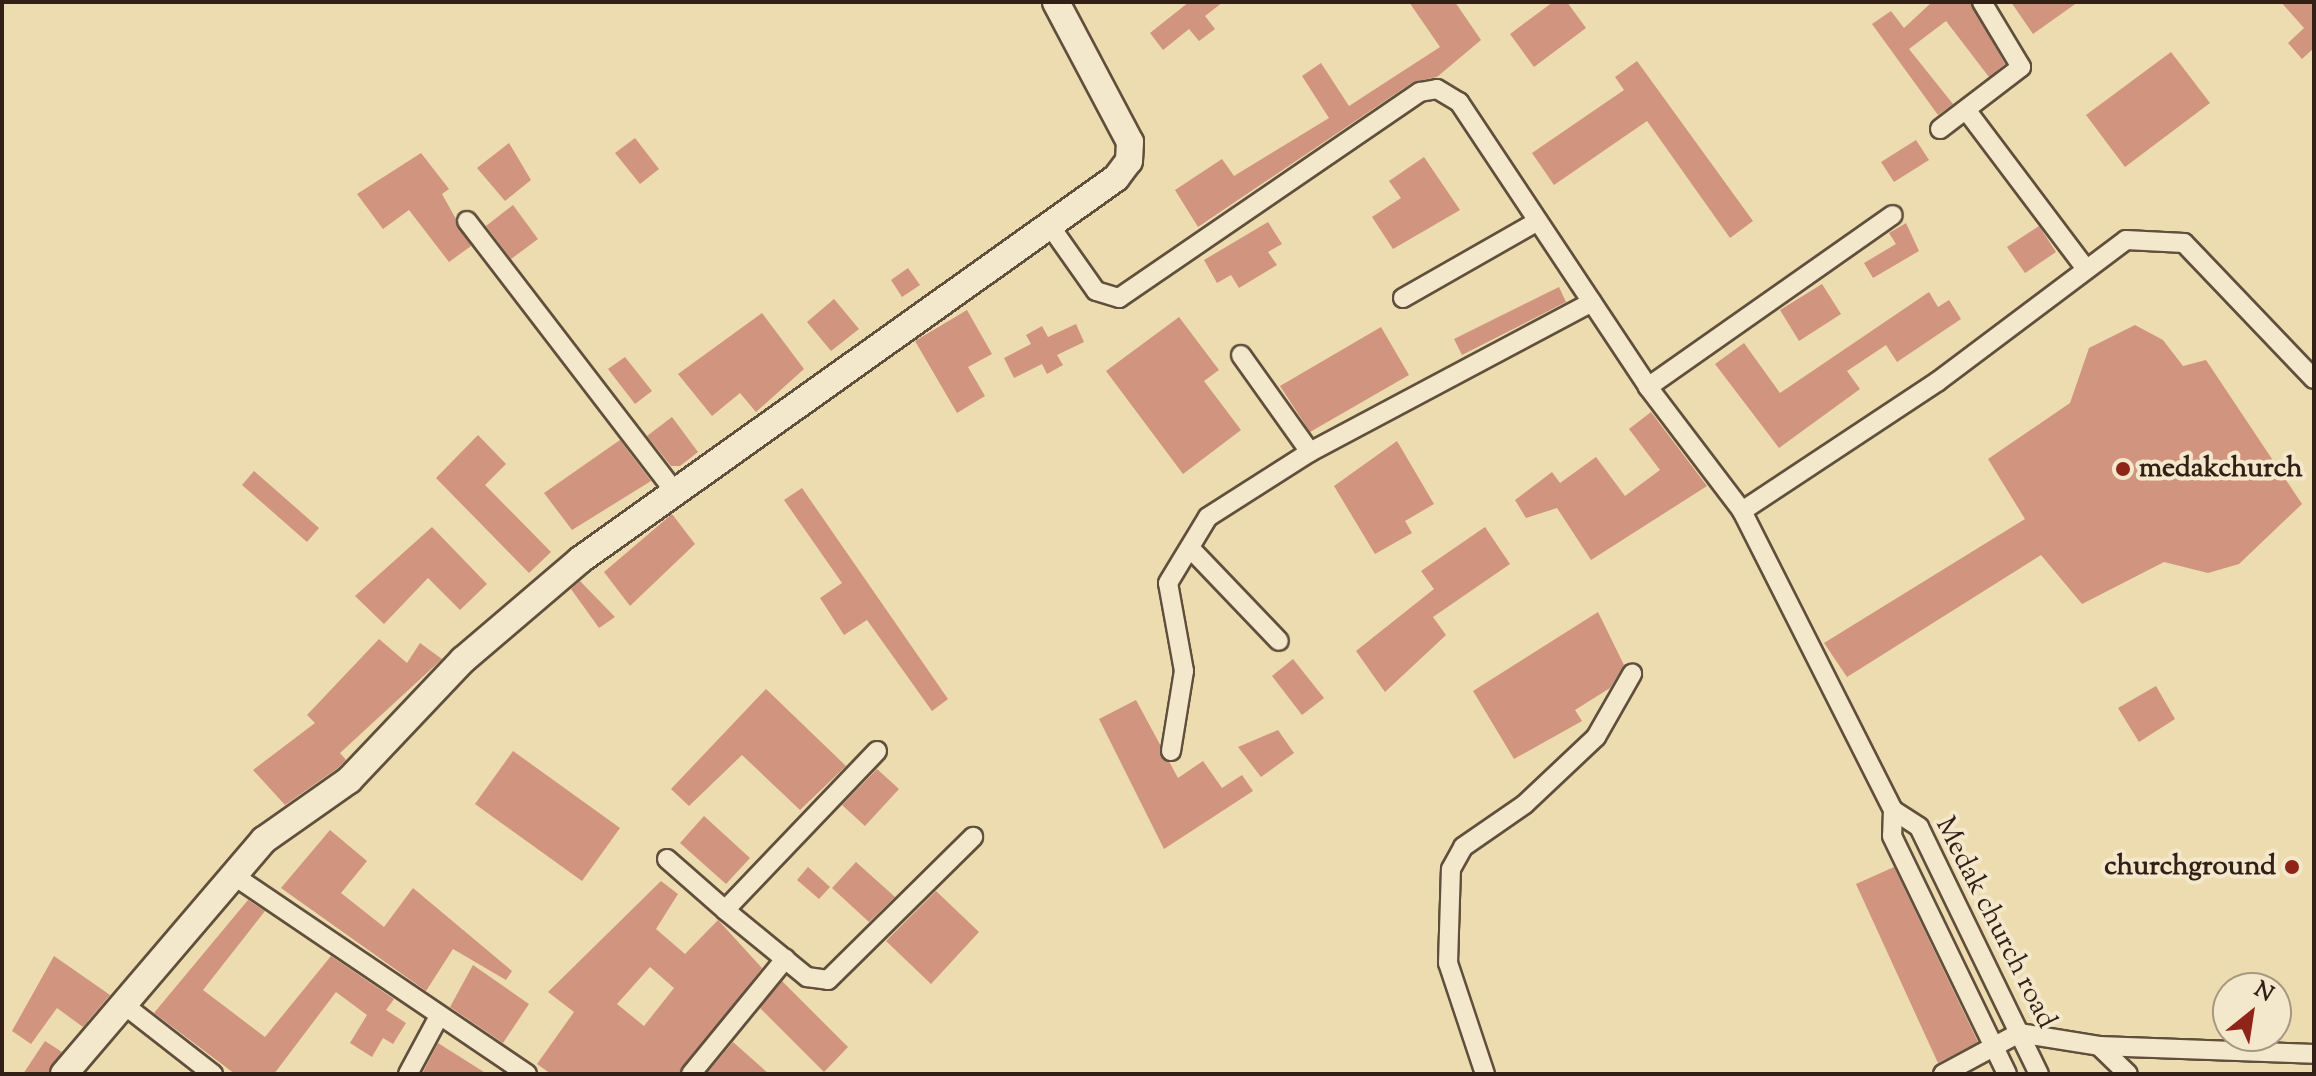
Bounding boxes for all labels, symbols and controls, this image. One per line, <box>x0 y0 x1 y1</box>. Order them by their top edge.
place label: medakchurch <box>2139 452 2303 486</box>
marker: medakchurch <box>2114 460 2132 478</box>
street label: Medak church road <box>1927 812 2063 1034</box>
place label: churchground <box>2104 850 2276 884</box>
marker: churchground <box>2283 858 2301 876</box>
north arrow <box>2212 972 2292 1052</box>
text: N <box>2247 975 2279 1011</box>

